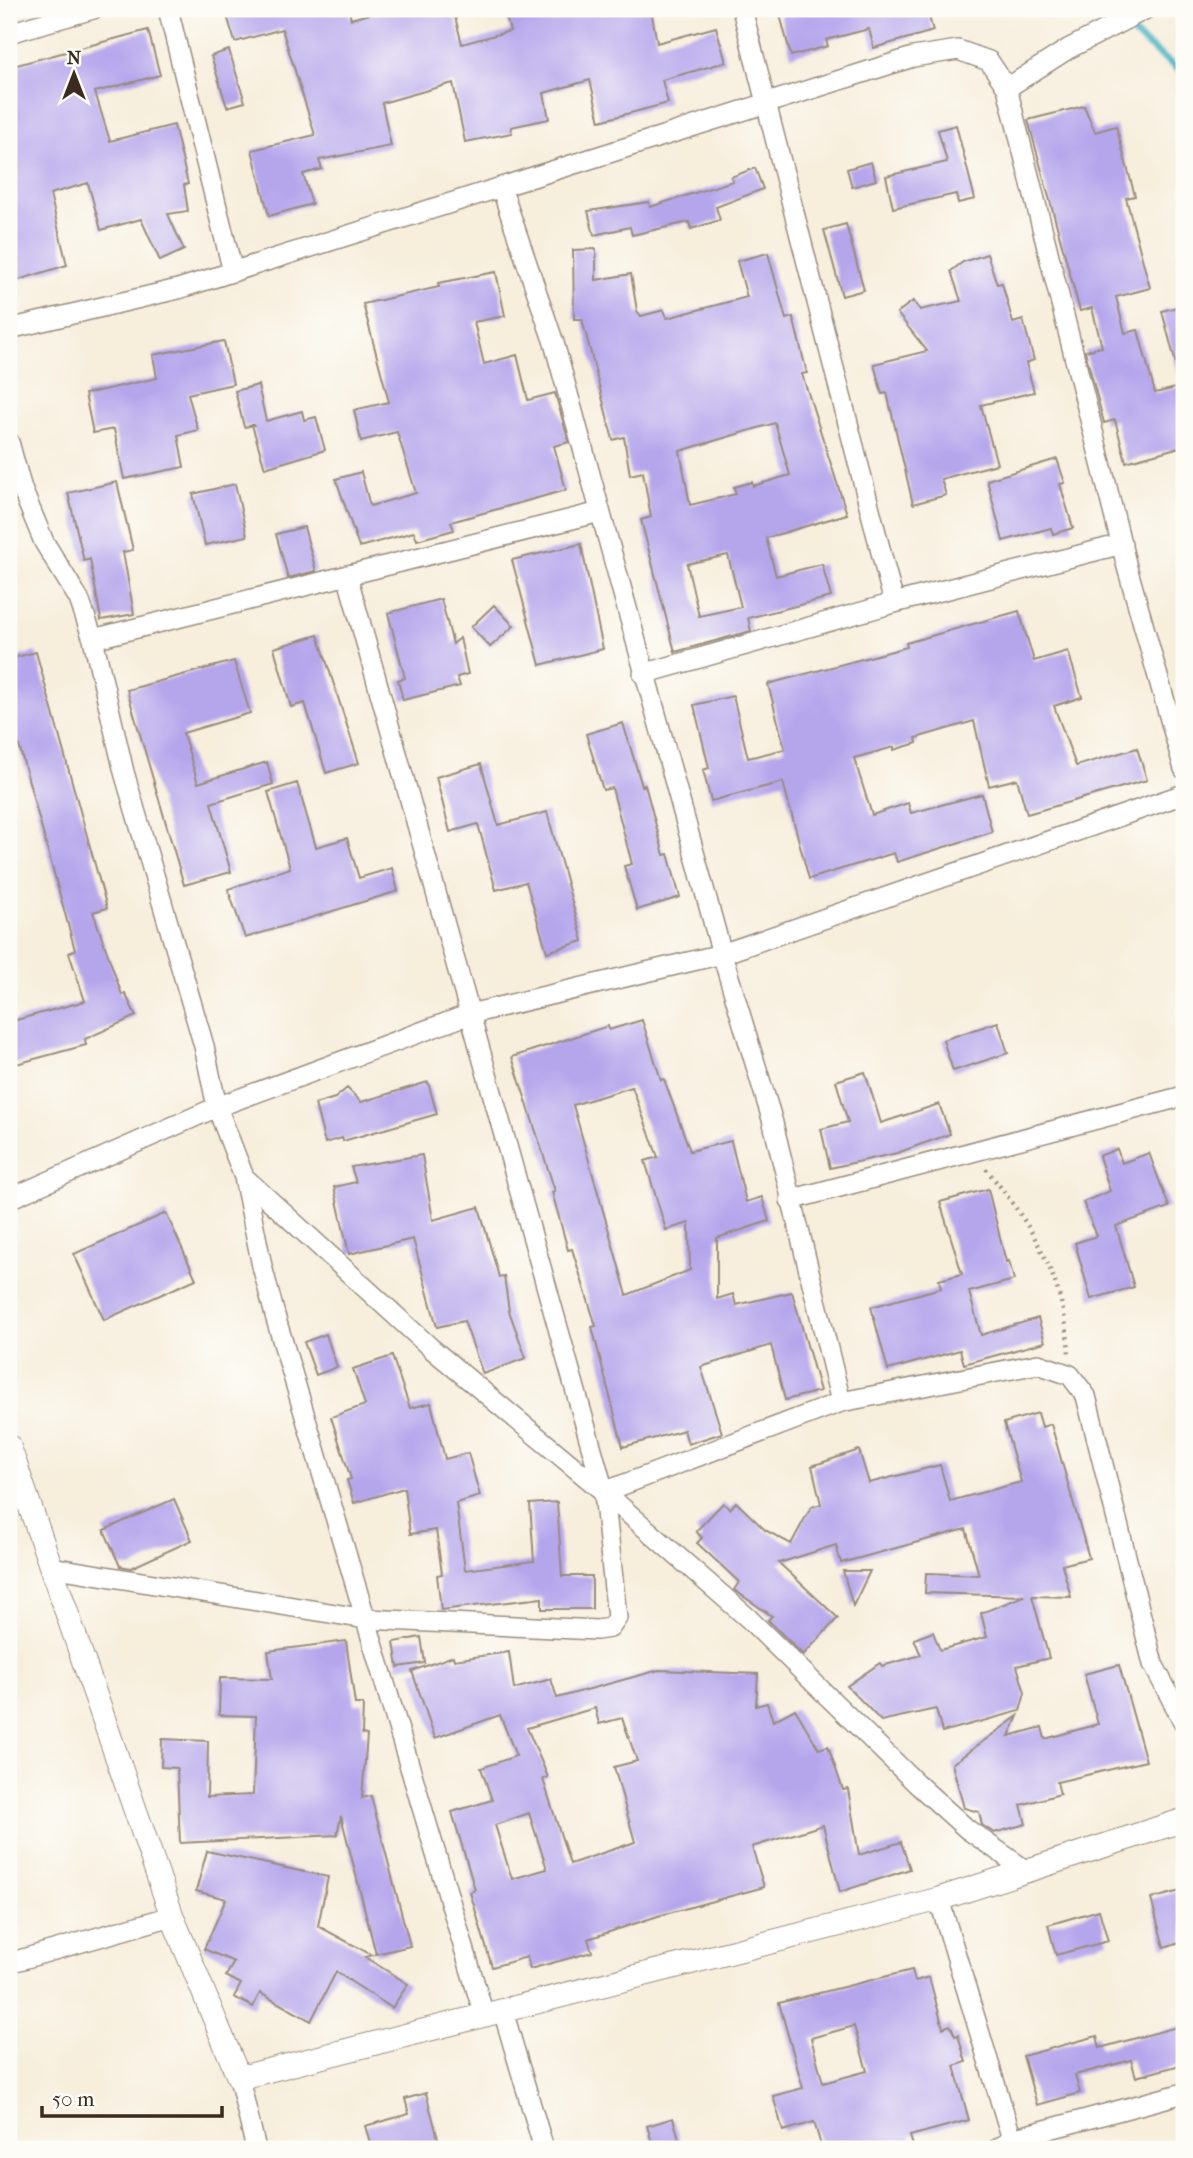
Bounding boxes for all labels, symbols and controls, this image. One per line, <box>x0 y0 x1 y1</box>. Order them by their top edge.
north arrow <box>38 38 108 108</box>
text: N <box>67 47 82 69</box>
scale bar <box>42 2074 222 2118</box>
text: 50 m <box>52 2087 95 2111</box>

